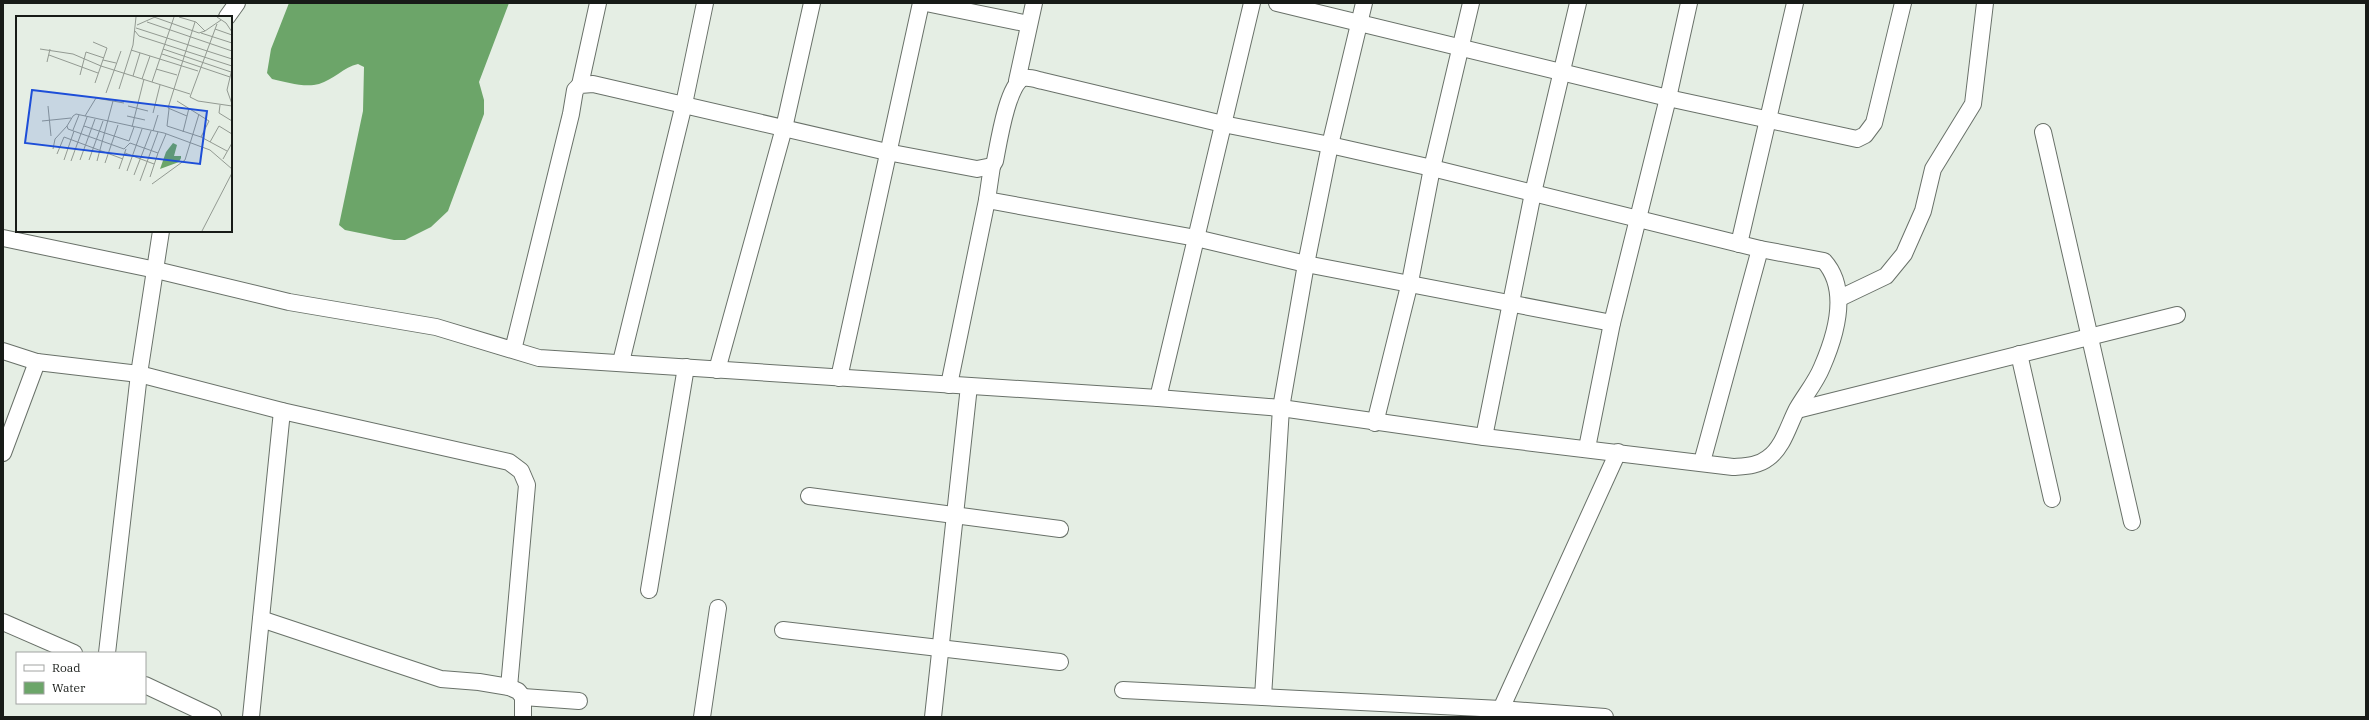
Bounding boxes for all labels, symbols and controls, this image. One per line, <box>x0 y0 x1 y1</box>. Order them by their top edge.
inset map <box>16 16 232 232</box>
legend <box>16 652 146 704</box>
text: Road <box>52 660 81 675</box>
text: Water <box>52 680 86 695</box>

